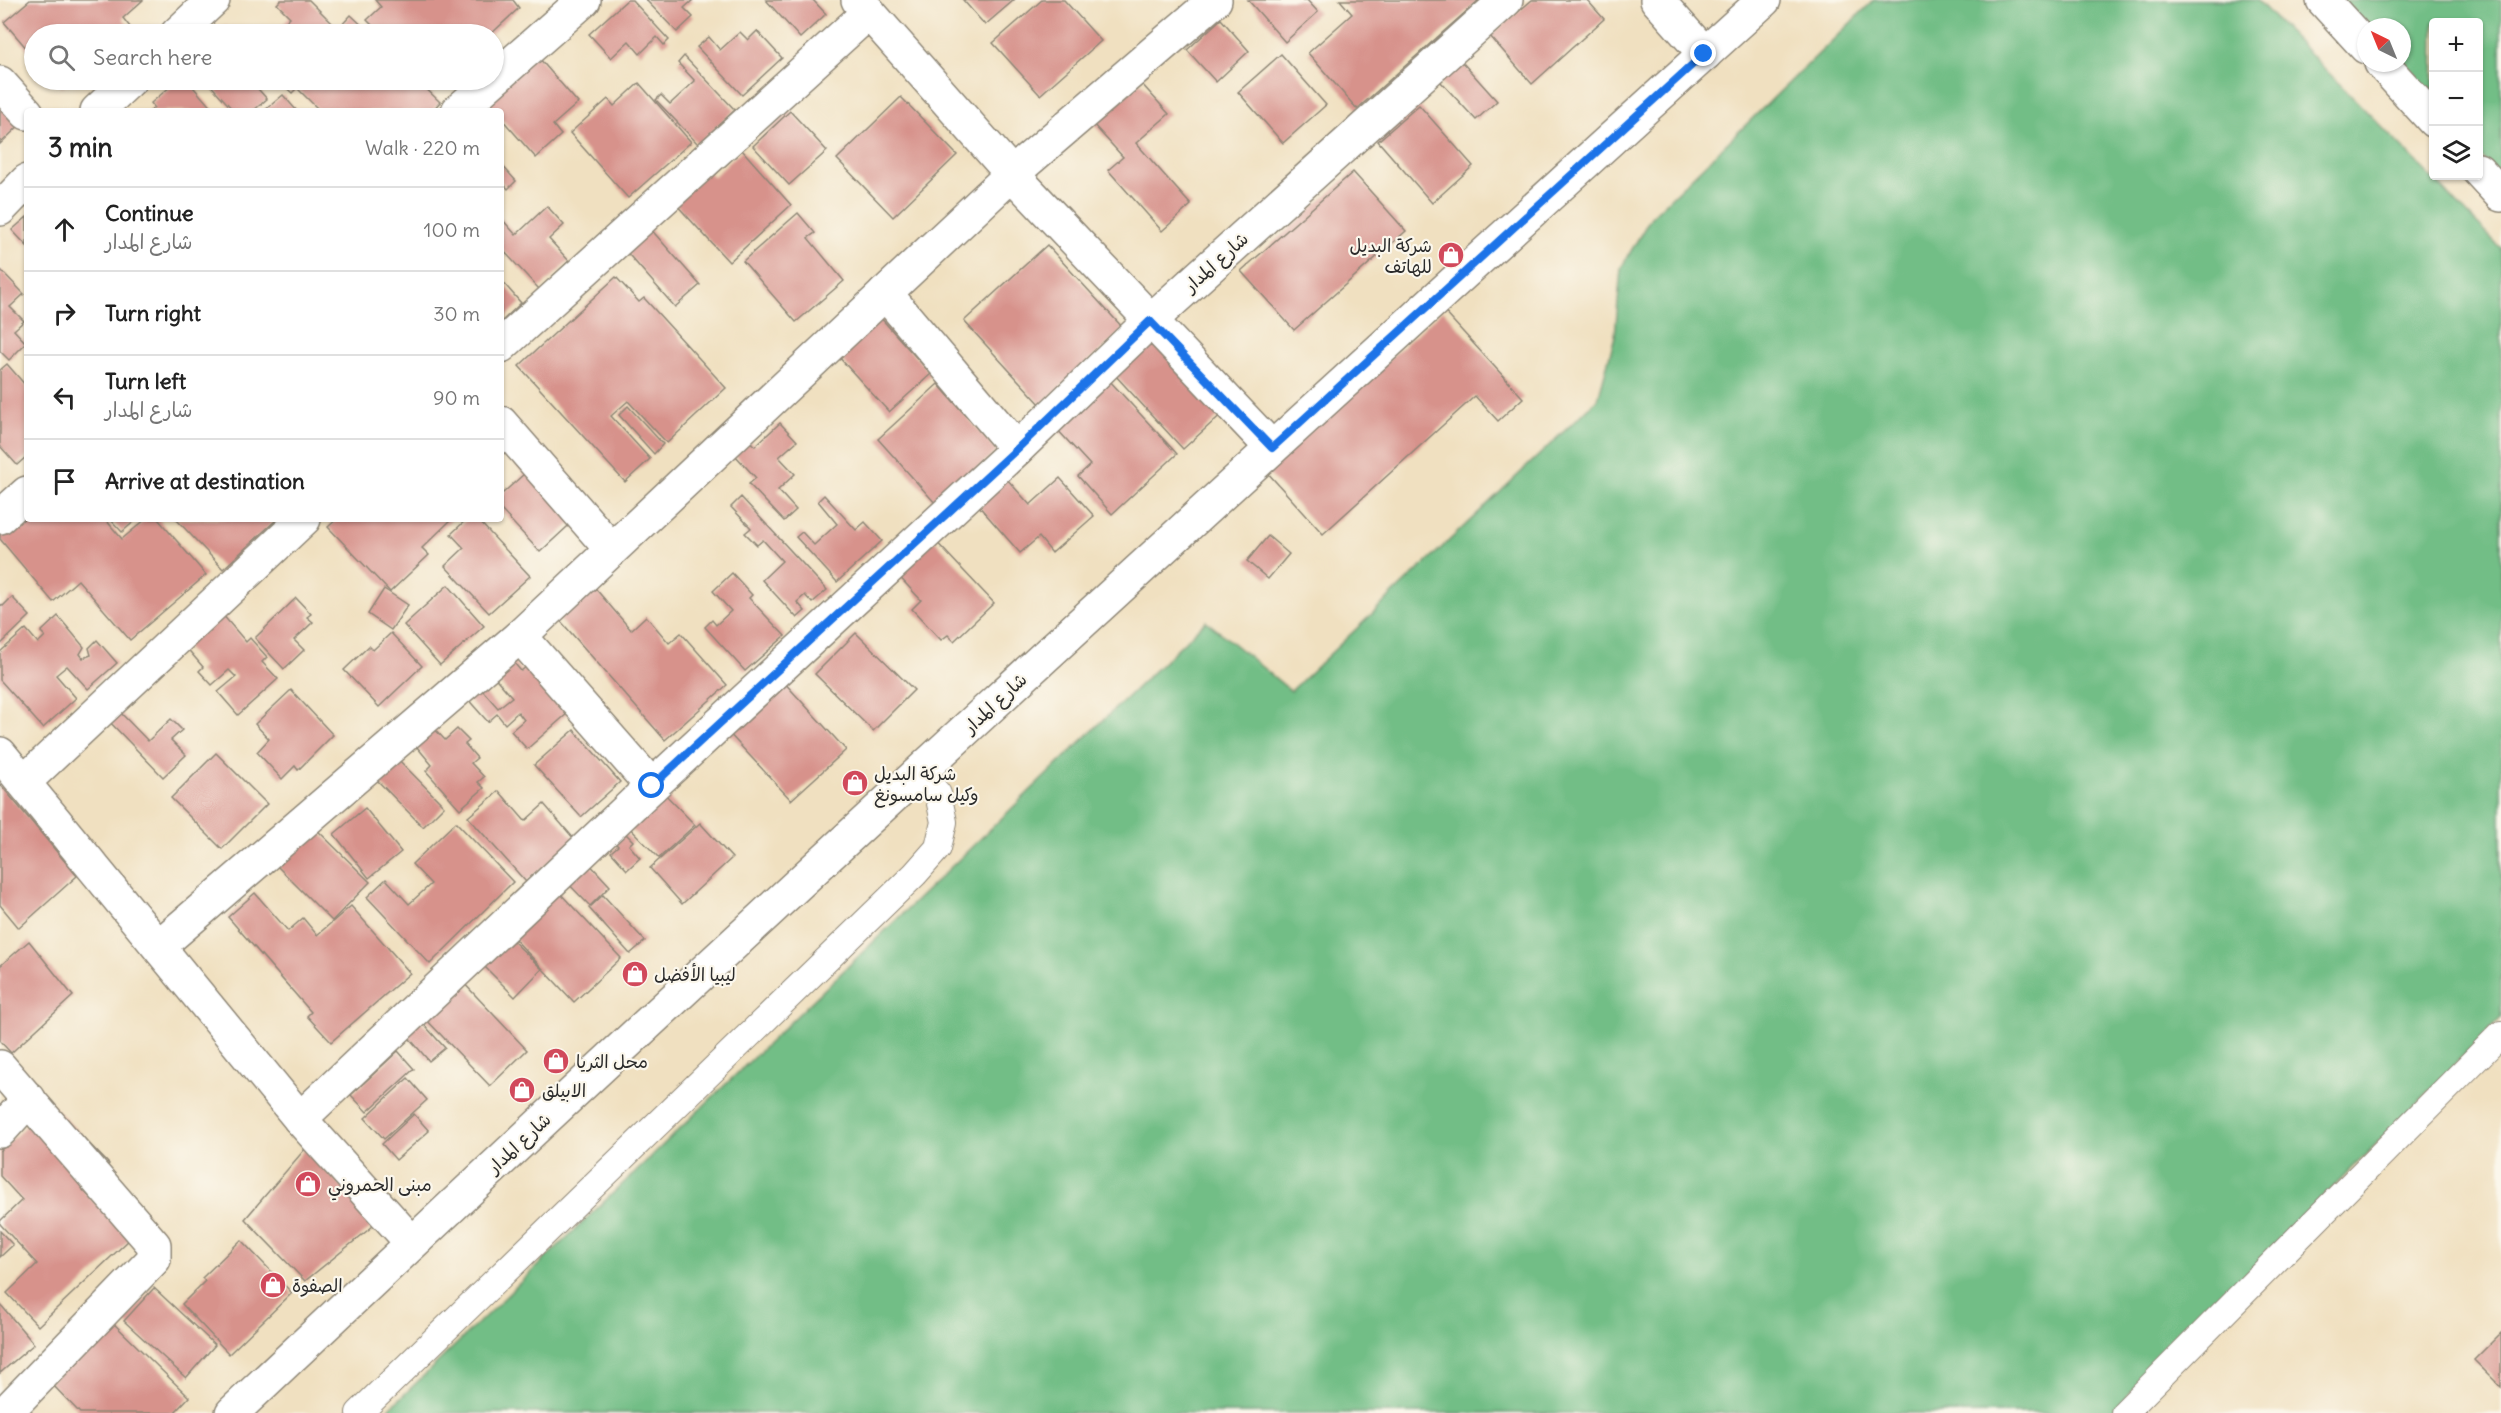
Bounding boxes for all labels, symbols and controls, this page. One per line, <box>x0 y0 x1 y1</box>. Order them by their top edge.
north arrow <box>2357 18 2411 72</box>
map controls <box>2429 18 2483 180</box>
button: + <box>2429 18 2483 72</box>
search box <box>24 24 504 90</box>
route end <box>1690 40 1716 66</box>
icon: search <box>45 41 78 74</box>
text: Search here <box>93 43 212 71</box>
button: − <box>2429 72 2483 126</box>
button: layers <box>2429 126 2483 180</box>
text: 3 min <box>48 131 113 164</box>
text: Walk · 220 m <box>365 135 480 160</box>
text: Continue <box>105 199 194 227</box>
icon: ahead <box>48 213 81 246</box>
text: 100 m <box>423 217 480 242</box>
street label: شارع المدار <box>1178 227 1254 299</box>
text: شارع المدار <box>105 229 192 254</box>
place label: شركة البديل للهاتف <box>1350 234 1432 278</box>
shop icon: شركة البديل للهاتف <box>1436 240 1466 270</box>
icon: right <box>48 297 81 330</box>
text: Turn right <box>105 299 201 327</box>
text: 30 m <box>433 301 480 326</box>
text: Turn left <box>105 367 186 395</box>
icon: left <box>48 381 81 414</box>
text: 90 m <box>433 385 480 410</box>
text: شارع المدار <box>105 397 192 422</box>
icon: arrive <box>48 465 81 498</box>
text: Arrive at destination <box>105 467 305 495</box>
street label: شارع المدار <box>957 668 1032 740</box>
place label: شركة البديل وكيل سامسونغ <box>874 762 979 808</box>
shop icon: شركة البديل وكيل سامسونغ <box>840 768 870 798</box>
route start <box>638 772 664 798</box>
shop icon: ليبيا الأفضل <box>620 959 650 989</box>
place label: ليبيا الأفضل <box>654 963 736 986</box>
shop icon: محل الثريا <box>541 1046 571 1076</box>
place label: محل الثريا <box>576 1050 648 1073</box>
shop icon: الابيلق <box>507 1075 537 1105</box>
place label: الابيلق <box>542 1079 586 1102</box>
street label: شارع المدار <box>481 1108 556 1180</box>
shop icon: مبنى الحمروني <box>293 1169 323 1199</box>
place label: مبنى الحمروني <box>328 1173 432 1201</box>
shop icon: الصفوة <box>258 1270 288 1300</box>
place label: الصفوة <box>292 1274 343 1297</box>

